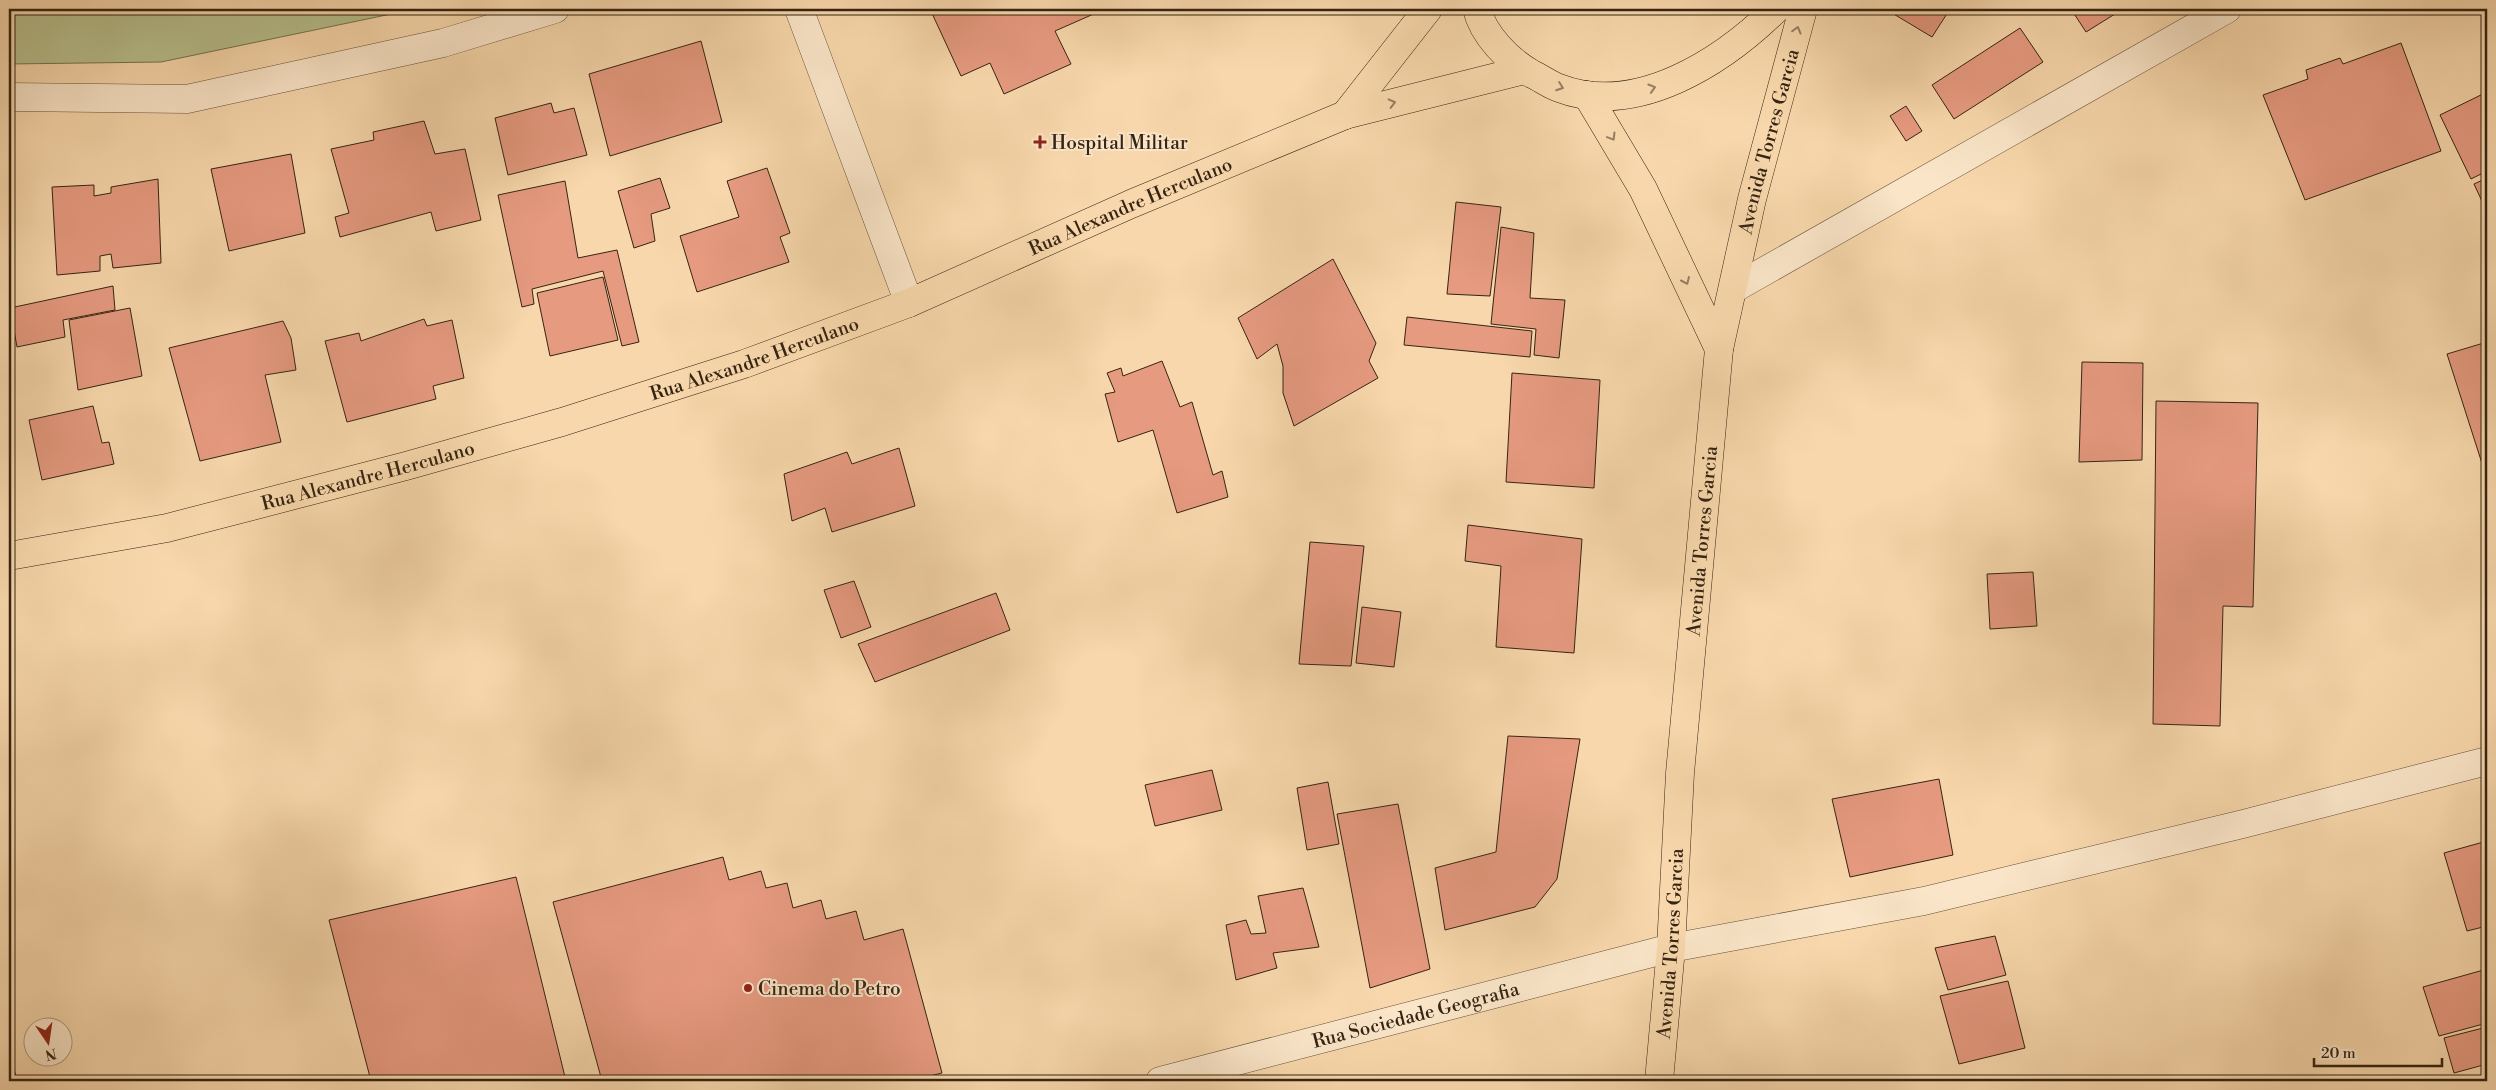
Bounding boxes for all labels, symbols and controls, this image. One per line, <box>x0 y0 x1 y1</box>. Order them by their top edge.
one-way arrow <box>1791 26 1802 35</box>
street label: Avenida Torres Garcia <box>1733 46 1805 238</box>
one-way arrow <box>1555 82 1564 92</box>
one-way arrow <box>1647 83 1656 93</box>
one-way arrow <box>1388 98 1397 109</box>
place label: Hospital Militar <box>1051 131 1188 155</box>
one-way arrow <box>1605 131 1615 140</box>
marker: Hospital Militar <box>1033 135 1047 149</box>
street label: Rua Alexandre Herculano <box>1025 152 1236 261</box>
one-way arrow <box>1680 276 1691 285</box>
street label: Rua Alexandre Herculano <box>647 312 862 406</box>
street label: Rua Alexandre Herculano <box>259 436 477 516</box>
street label: Avenida Torres Garcia <box>1682 444 1723 638</box>
street label: Avenida Torres Garcia <box>1652 847 1689 1041</box>
place label: Cinema do Petro <box>758 977 901 1001</box>
street label: Rua Sociedade Geografia <box>1310 977 1522 1054</box>
marker: Cinema do Petro <box>742 982 754 994</box>
north arrow <box>22 1018 72 1068</box>
scale bar <box>2314 1035 2441 1067</box>
text: N <box>43 1044 58 1064</box>
text: 20 m <box>2321 1044 2356 1063</box>

